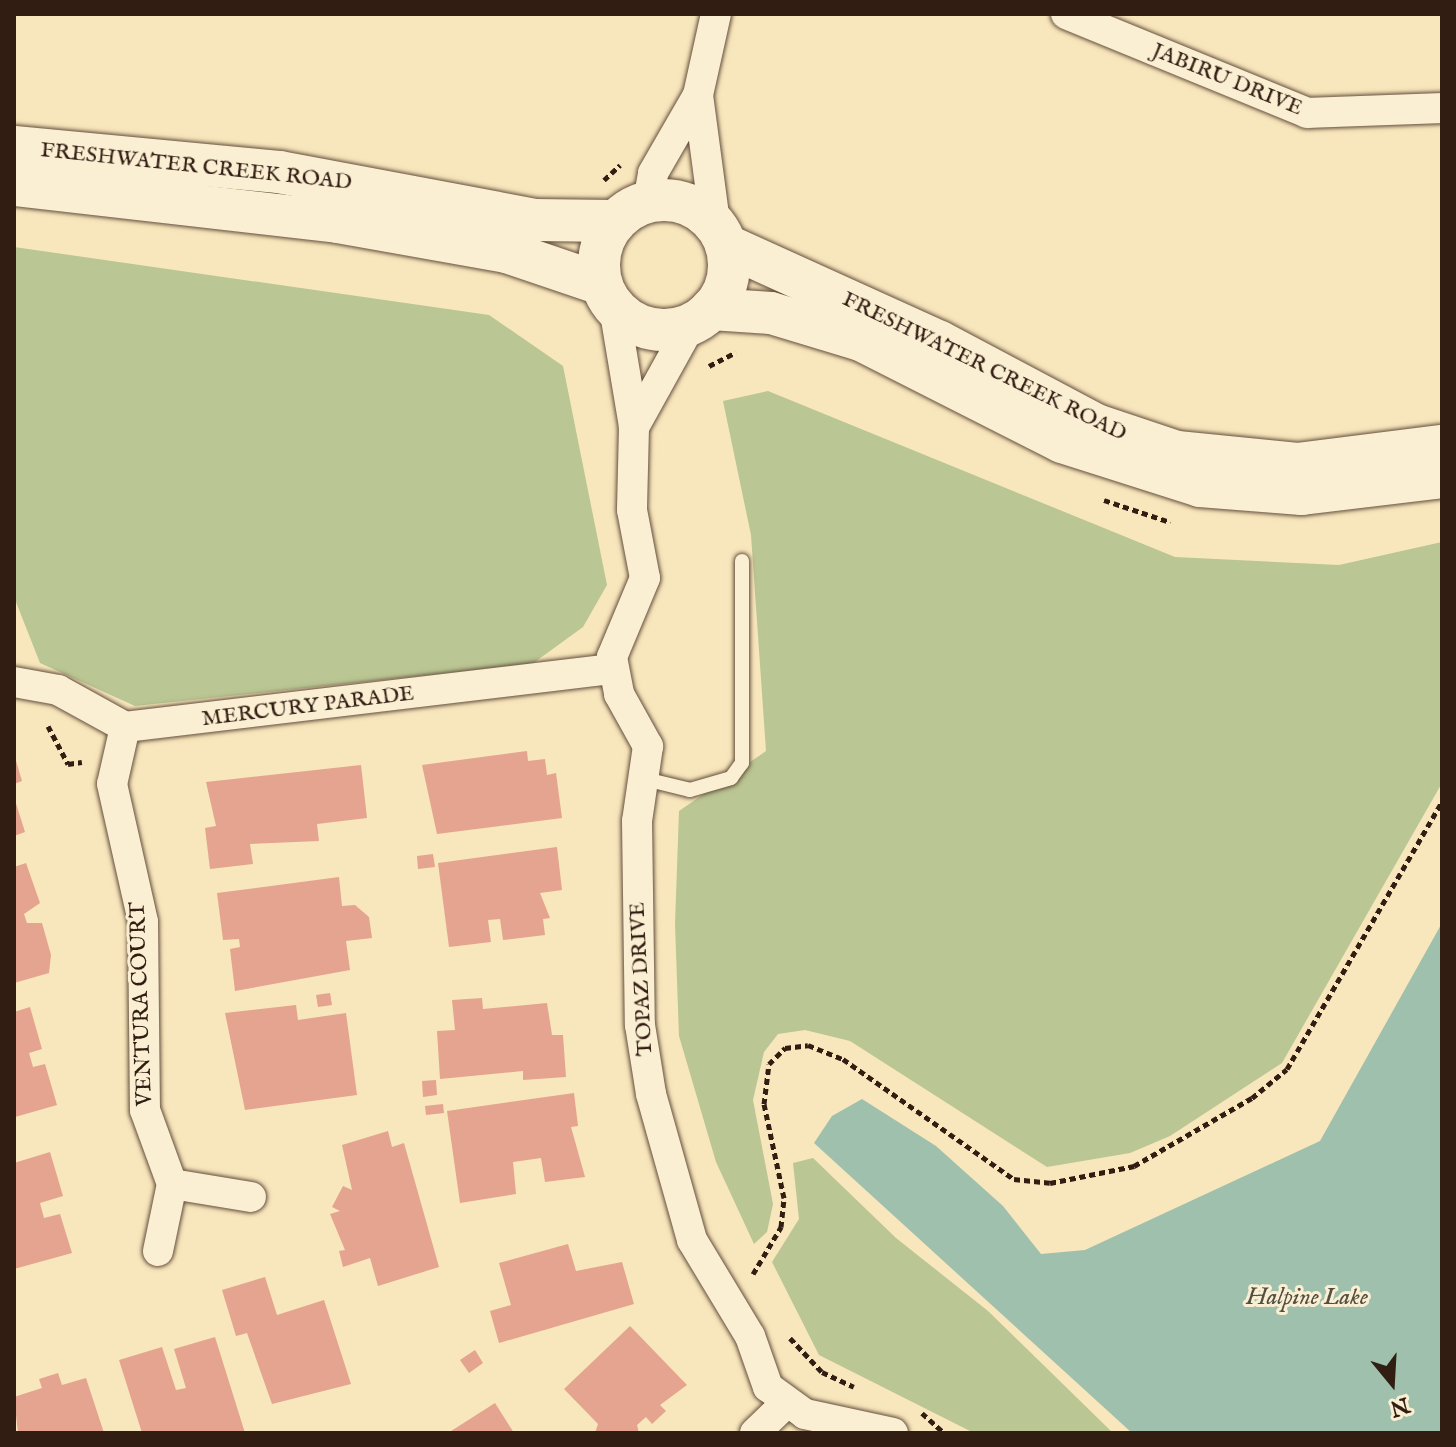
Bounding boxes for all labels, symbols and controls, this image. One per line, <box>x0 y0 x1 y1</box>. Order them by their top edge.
street label: JABIRU DRIVE <box>1148 38 1306 122</box>
street label: FRESHWATER CREEK ROAD <box>39 138 353 196</box>
street label: FRESHWATER CREEK ROAD <box>838 287 1130 447</box>
street label: MERCURY PARADE <box>200 681 416 733</box>
street label: VENTURA COURT <box>125 901 159 1107</box>
street label: TOPAZ DRIVE <box>625 901 659 1057</box>
water label: Halpine Lake <box>1246 1284 1368 1312</box>
north arrow <box>1352 1343 1432 1423</box>
text: N <box>1386 1390 1413 1422</box>

